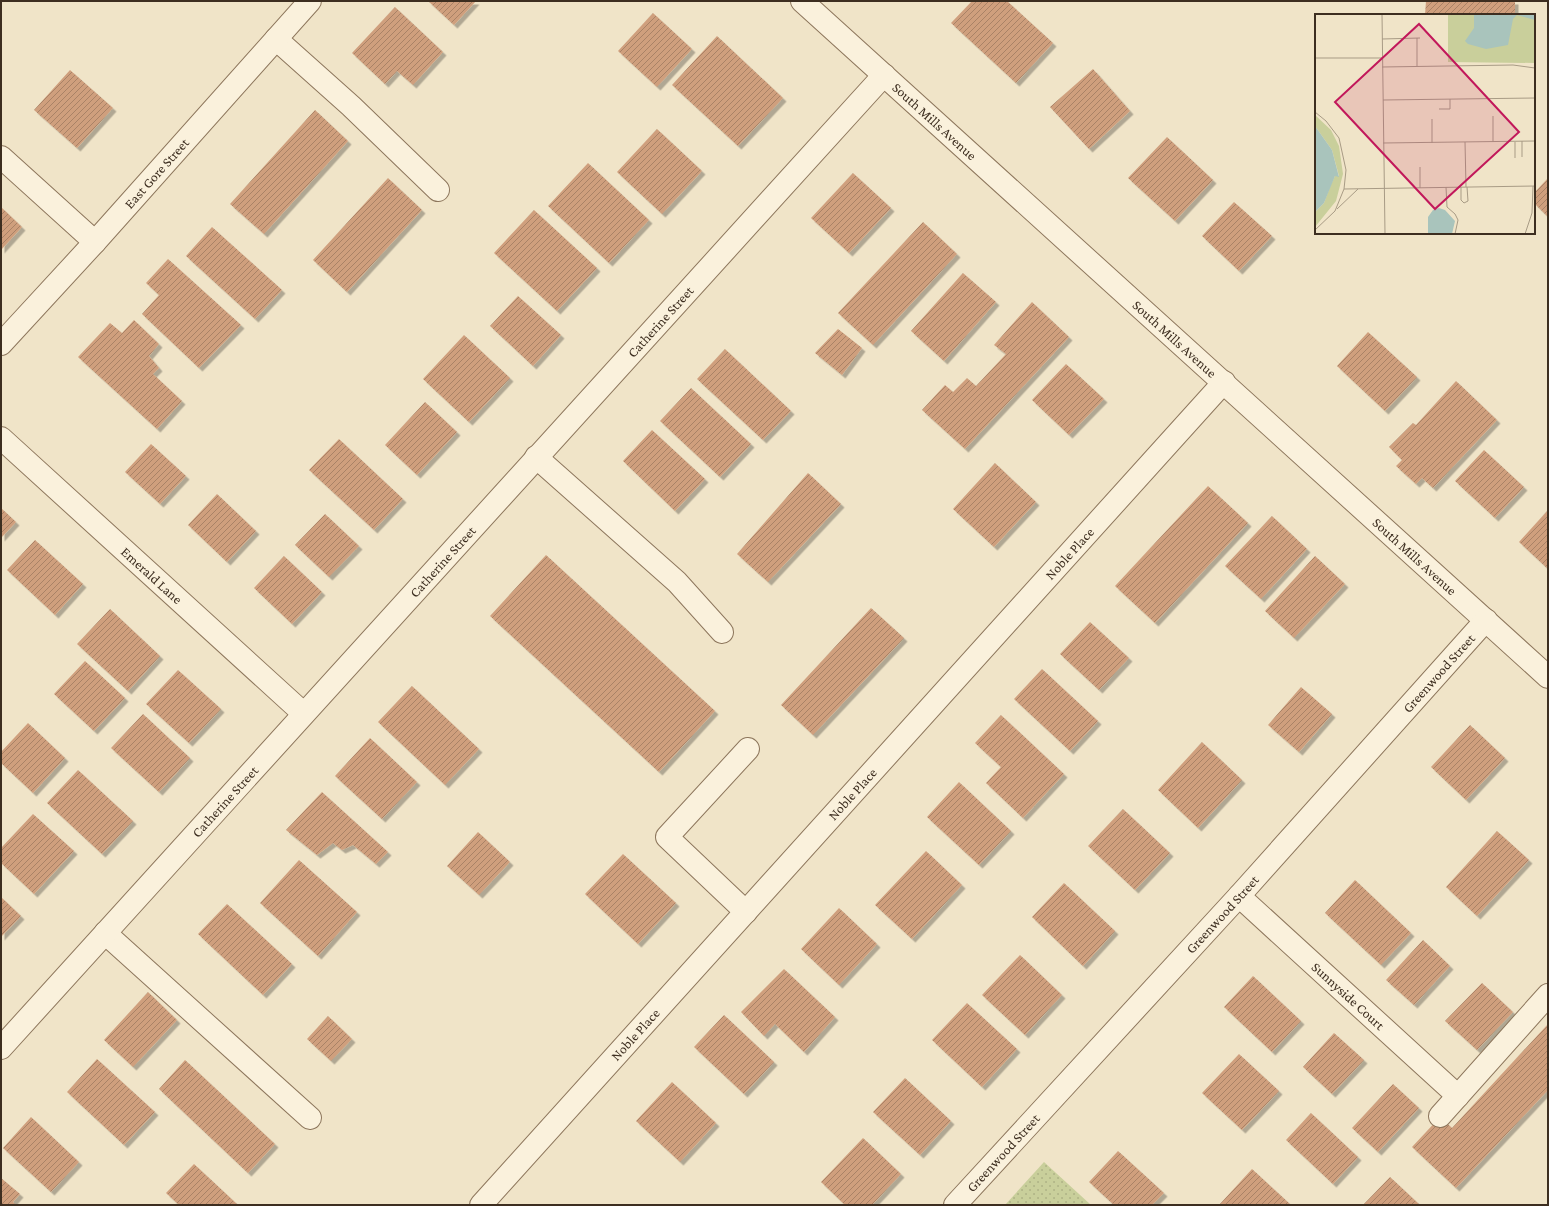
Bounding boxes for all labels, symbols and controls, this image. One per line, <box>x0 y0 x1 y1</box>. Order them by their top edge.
inset map <box>1315 14 1535 234</box>
street label: South Mills Avenue <box>889 79 980 163</box>
street label: East Gore Street <box>121 134 192 212</box>
street label: Catherine Street <box>624 282 697 361</box>
street label: South Mills Avenue <box>1129 297 1220 381</box>
street label: South Mills Avenue <box>1369 514 1460 598</box>
street label: Catherine Street <box>406 522 479 600</box>
street label: Noble Place <box>1042 524 1097 583</box>
street label: Emerald Lane <box>118 543 186 607</box>
street label: Greenwood Street <box>1399 630 1478 716</box>
street label: Catherine Street <box>188 762 261 840</box>
street label: Noble Place <box>825 764 880 823</box>
street label: Greenwood Street <box>1182 871 1262 957</box>
street label: Sunnyside Court <box>1309 959 1388 1033</box>
street label: Noble Place <box>607 1005 663 1064</box>
street label: Greenwood Street <box>963 1110 1043 1195</box>

